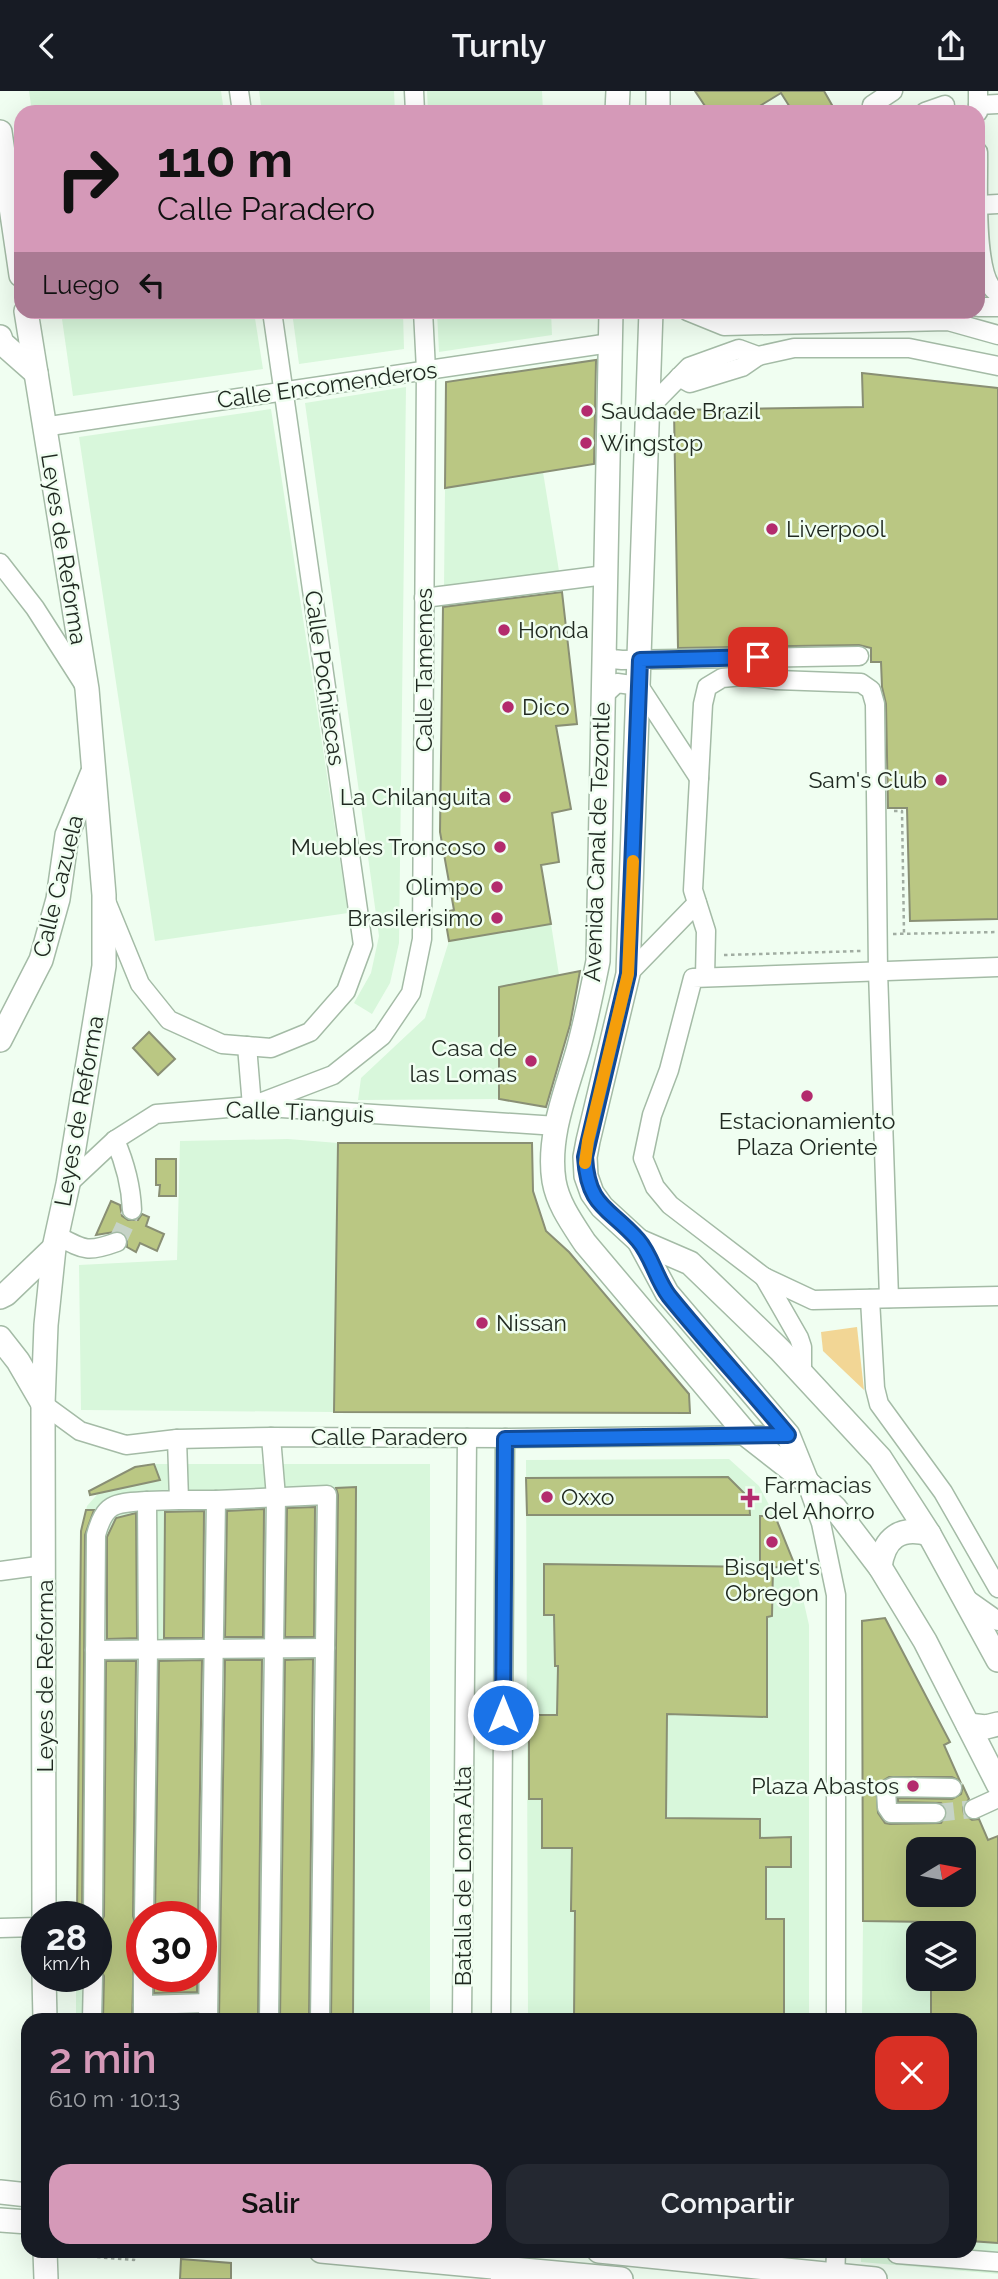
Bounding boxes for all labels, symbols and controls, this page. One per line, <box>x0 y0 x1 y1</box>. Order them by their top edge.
icon: back <box>28 27 66 65</box>
text: Turnly <box>452 27 546 64</box>
icon: share <box>932 27 970 65</box>
text: 110 m <box>157 131 293 188</box>
icon: right <box>42 133 133 224</box>
text: Calle Paradero <box>157 190 375 227</box>
icon: left <box>133 266 171 304</box>
text: Luego <box>42 270 119 300</box>
street label: Calle Encomenderos <box>215 356 439 413</box>
place label: Saudade Brazil <box>601 397 761 424</box>
marker: Saudade Brazil <box>579 403 595 419</box>
place label: Wingstop <box>600 429 703 456</box>
marker: Wingstop <box>578 435 594 451</box>
street label: Leyes de Reforma <box>36 451 93 646</box>
place label: Liverpool <box>786 515 886 542</box>
marker: Liverpool <box>764 521 780 537</box>
street label: Calle Tamemes <box>410 588 437 752</box>
street label: Calle Pochitecas <box>300 589 351 767</box>
place label: Honda <box>518 616 589 643</box>
marker: Honda <box>496 622 512 638</box>
pin <box>728 627 788 687</box>
icon: arrive <box>739 638 777 676</box>
place label: Dico <box>522 693 570 720</box>
marker: Dico <box>500 699 516 715</box>
street label: Avenida Canal de Tezontle <box>578 701 615 982</box>
place label: Sam's Club <box>808 766 927 793</box>
marker: Sam's Club <box>933 772 949 788</box>
place label: La Chilanguita <box>340 783 491 810</box>
marker: La Chilanguita <box>497 789 513 805</box>
street label: Calle Cazuela <box>27 812 88 960</box>
place label: Muebles Troncoso <box>291 833 486 860</box>
marker: Muebles Troncoso <box>492 839 508 855</box>
place label: Olimpo <box>405 873 483 900</box>
marker: Olimpo <box>489 879 505 895</box>
place label: Brasilerisimo <box>347 904 483 931</box>
marker: Brasilerisimo <box>489 910 505 926</box>
street label: Leyes de Reforma <box>48 1013 109 1208</box>
place label: Casa de las Lomas <box>410 1034 517 1087</box>
marker: Casa de las Lomas <box>523 1053 539 1069</box>
marker: Estacionamiento Plaza Oriente <box>799 1088 815 1104</box>
street label: Calle Tianguis <box>225 1095 375 1128</box>
place label: Estacionamiento Plaza Oriente <box>719 1107 895 1160</box>
place label: Nissan <box>496 1309 567 1336</box>
marker: Nissan <box>474 1315 490 1331</box>
street label: Calle Paradero <box>311 1423 467 1450</box>
place label: Farmacias del Ahorro <box>764 1471 875 1524</box>
place label: Oxxo <box>561 1483 614 1510</box>
marker: Oxxo <box>539 1489 555 1505</box>
marker: Farmacias del Ahorro <box>742 1490 758 1506</box>
marker: Bisquet's Obregon <box>764 1534 780 1550</box>
place label: Bisquet's Obregon <box>724 1553 820 1606</box>
street label: Leyes de Reforma <box>31 1579 58 1773</box>
position arrow <box>466 1678 540 1752</box>
street label: Batalla de Loma Alta <box>449 1766 476 1986</box>
place label: Plaza Abastos <box>751 1772 899 1799</box>
marker: Plaza Abastos <box>905 1778 921 1794</box>
north arrow <box>906 1837 976 1907</box>
map controls <box>906 1837 976 1991</box>
speed limit sign: 30 <box>126 1901 217 1992</box>
text: 28 <box>46 1917 87 1958</box>
button: layers <box>906 1921 976 1991</box>
text: km/h <box>43 1953 90 1974</box>
text: 2 min <box>49 2034 157 2083</box>
button: close <box>875 2036 949 2110</box>
text: 610 m · 10:13 <box>49 2085 180 2112</box>
button: Salir <box>49 2164 492 2244</box>
button: Compartir <box>506 2164 949 2244</box>

